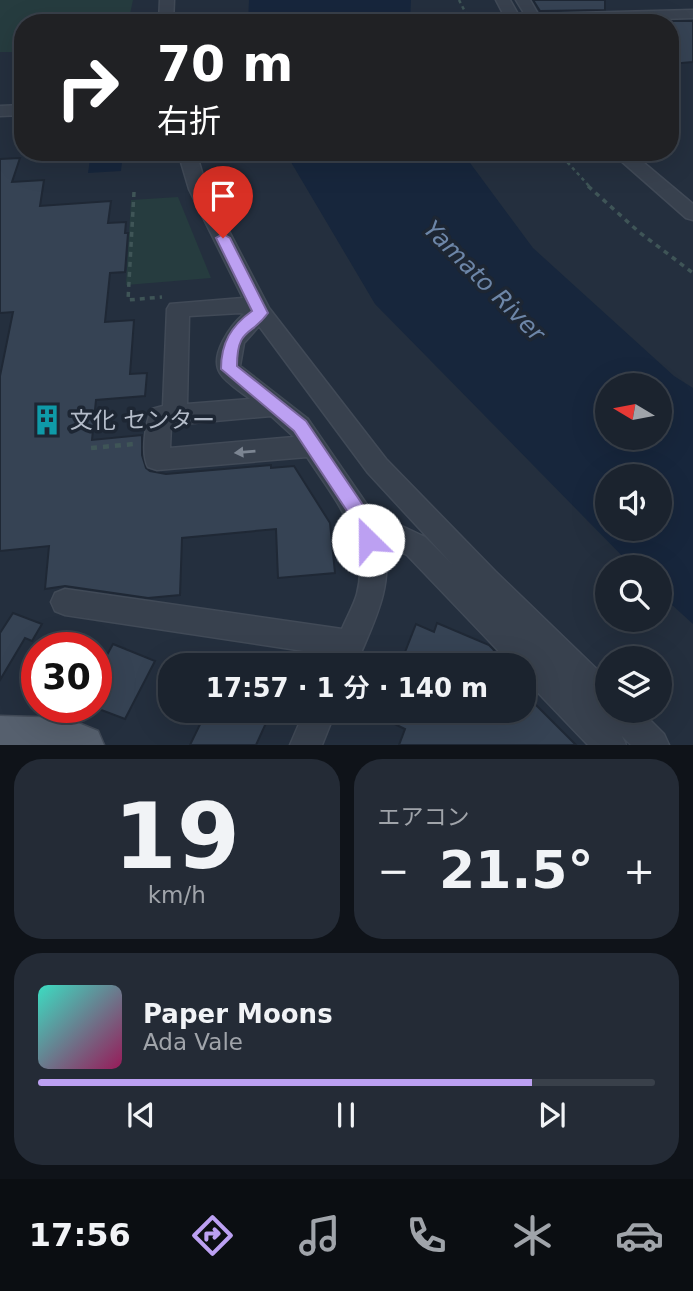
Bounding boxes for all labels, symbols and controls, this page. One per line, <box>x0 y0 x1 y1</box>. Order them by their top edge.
text: 70 m <box>157 36 293 93</box>
icon: right <box>42 42 133 133</box>
text: 右折 <box>157 102 221 140</box>
pin <box>193 166 253 238</box>
icon: arrive <box>204 177 242 215</box>
water label: Yamato River <box>418 215 552 349</box>
north arrow <box>595 373 672 450</box>
map controls <box>595 373 672 723</box>
building icon: 文化 センター <box>30 403 64 437</box>
place label: 文化 センター <box>70 407 215 433</box>
one-way arrow <box>234 447 256 458</box>
button: sound <box>595 464 672 541</box>
position arrow <box>331 503 405 577</box>
button: search <box>595 555 672 632</box>
speed limit sign: 30 <box>21 632 112 723</box>
button: layers <box>595 646 672 723</box>
text: 17:57 · 1 分 · 140 m <box>206 673 488 703</box>
text: 19 <box>113 784 240 889</box>
text: エアコン <box>378 804 470 830</box>
text: 21.5° <box>439 840 593 900</box>
text: − <box>378 849 409 893</box>
text: + <box>623 849 655 893</box>
text: km/h <box>148 882 206 908</box>
text: Paper Moons <box>143 999 333 1029</box>
text: Ada Vale <box>143 1029 243 1055</box>
icon: previous <box>122 1096 160 1134</box>
icon: pause <box>327 1096 365 1134</box>
icon: next <box>533 1096 571 1134</box>
icon: directions <box>188 1211 237 1260</box>
icon: music <box>295 1211 344 1260</box>
icon: phone <box>402 1211 451 1260</box>
icon: climate <box>508 1211 557 1260</box>
icon: car <box>615 1211 664 1260</box>
text: 17:56 <box>29 1216 131 1254</box>

